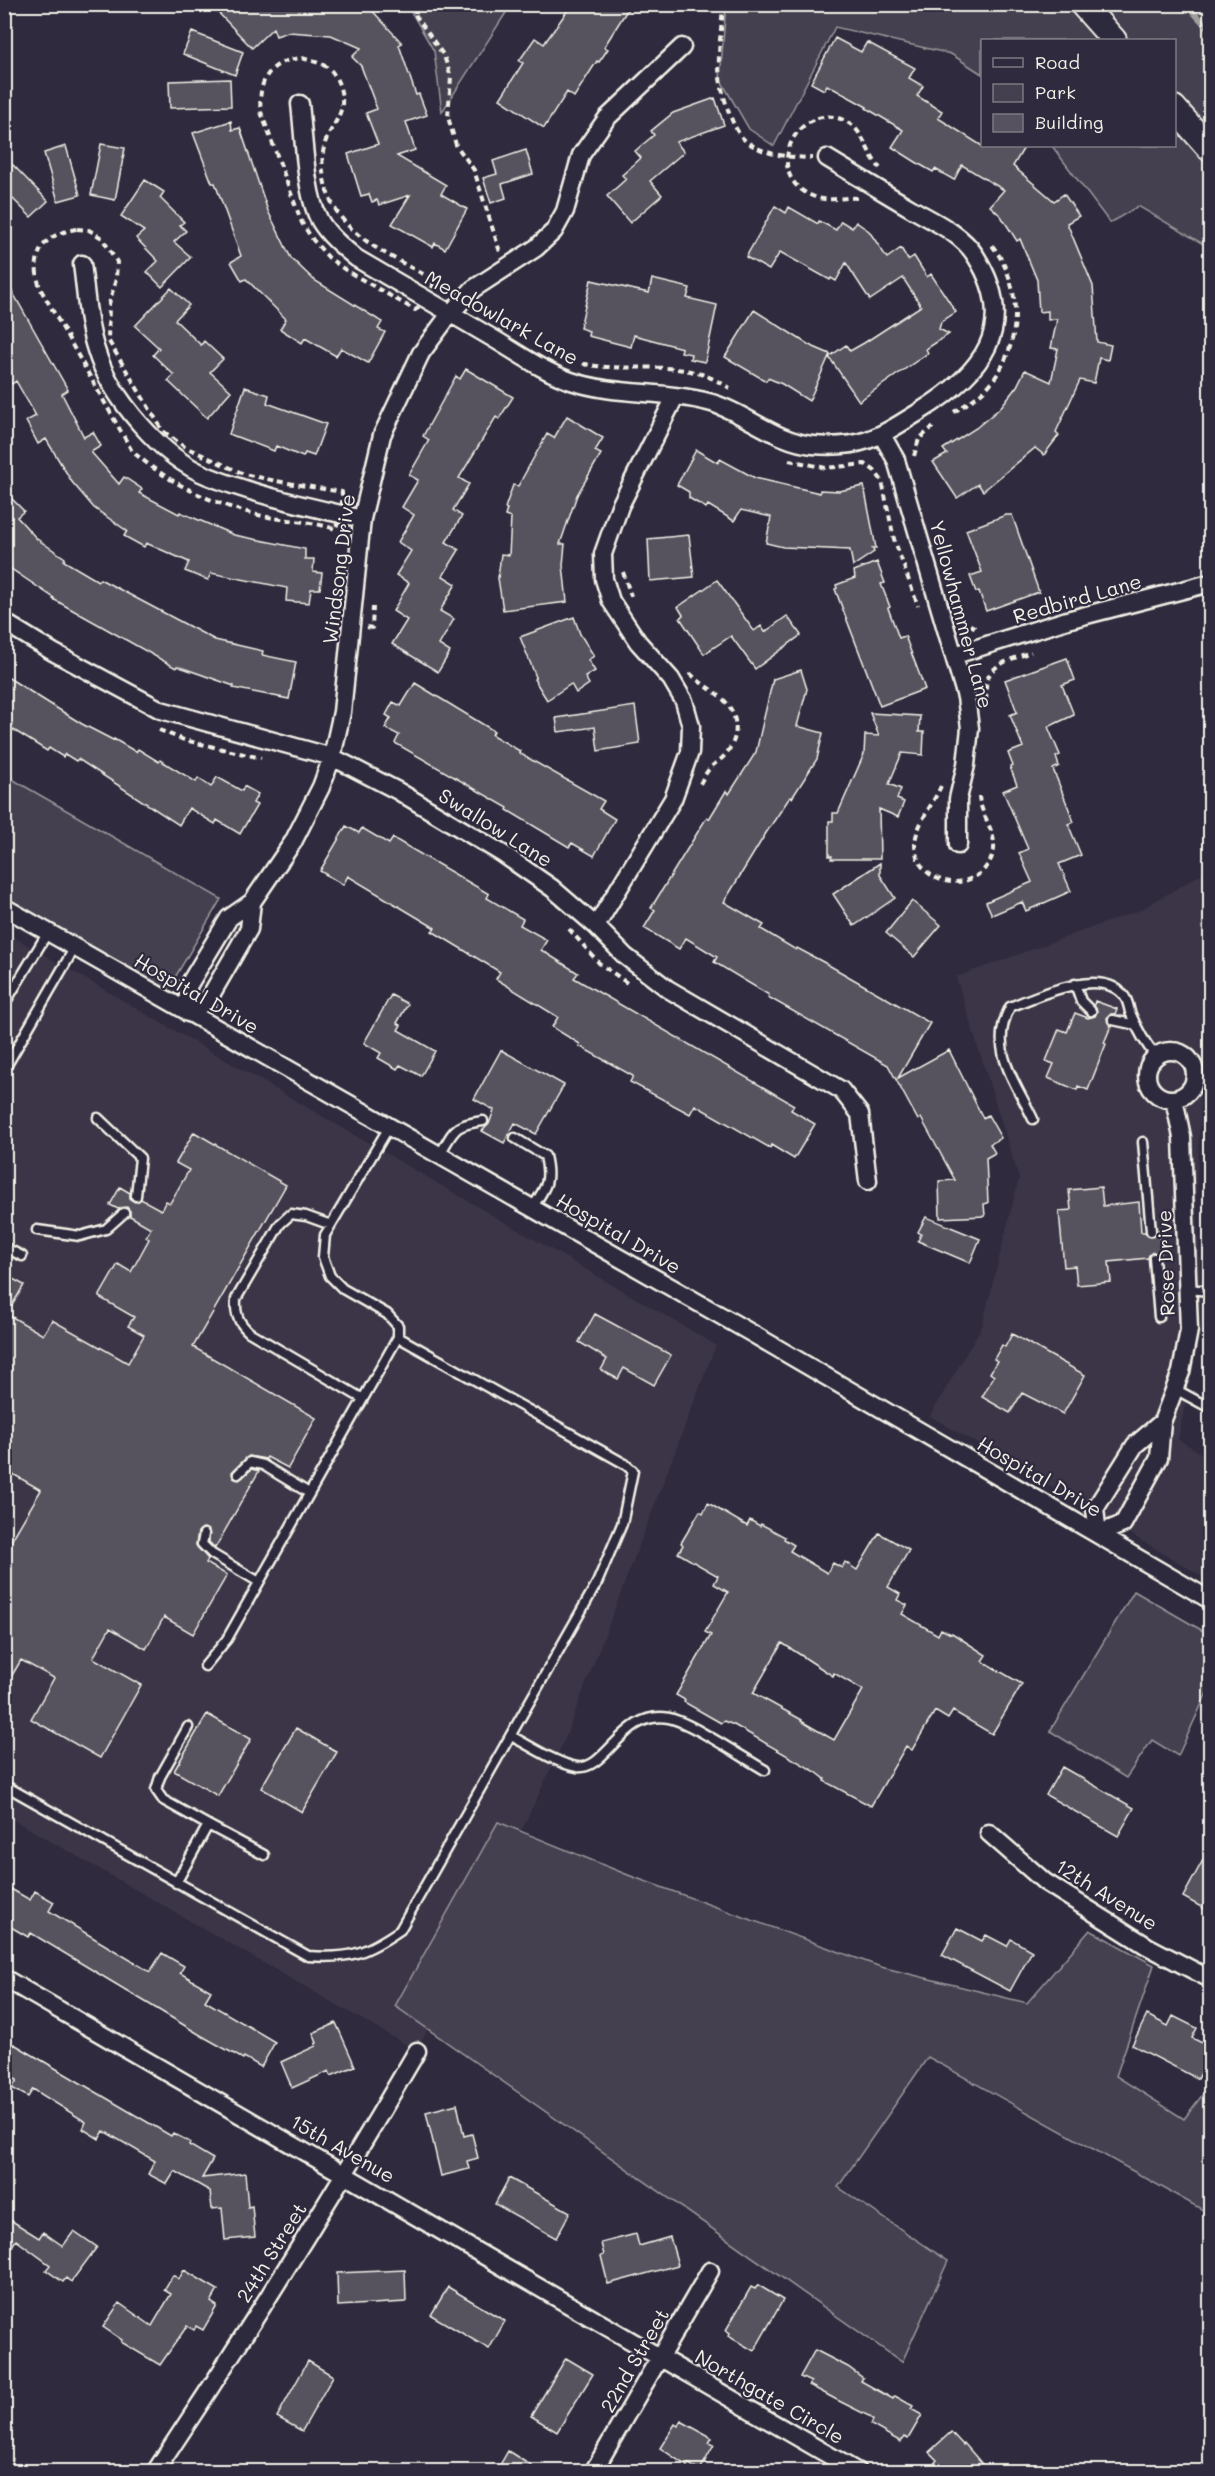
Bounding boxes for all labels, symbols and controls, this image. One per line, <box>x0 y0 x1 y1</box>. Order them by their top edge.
legend <box>981 39 1176 147</box>
text: Road <box>1035 50 1080 74</box>
text: Park <box>1035 80 1076 104</box>
text: Building <box>1035 110 1103 134</box>
street label: Meadowlark Lane <box>421 264 583 370</box>
street label: Windsong Drive <box>316 492 360 646</box>
street label: Yellowhammer Lane <box>924 517 1000 711</box>
street label: Redbird Lane <box>1010 567 1144 629</box>
street label: Swallow Lane <box>434 782 558 872</box>
street label: Hospital Drive <box>130 947 264 1039</box>
street label: Hospital Drive <box>552 1187 686 1279</box>
street label: Rose Drive <box>1150 1210 1180 1316</box>
street label: Hospital Drive <box>973 1430 1107 1522</box>
street label: 12th Avenue <box>1051 1852 1163 1936</box>
street label: 15th Avenue <box>286 2108 400 2188</box>
street label: 24th Street <box>230 2197 312 2307</box>
street label: 22nd Street <box>594 2303 674 2417</box>
street label: Northgate Circle <box>691 2343 849 2449</box>

